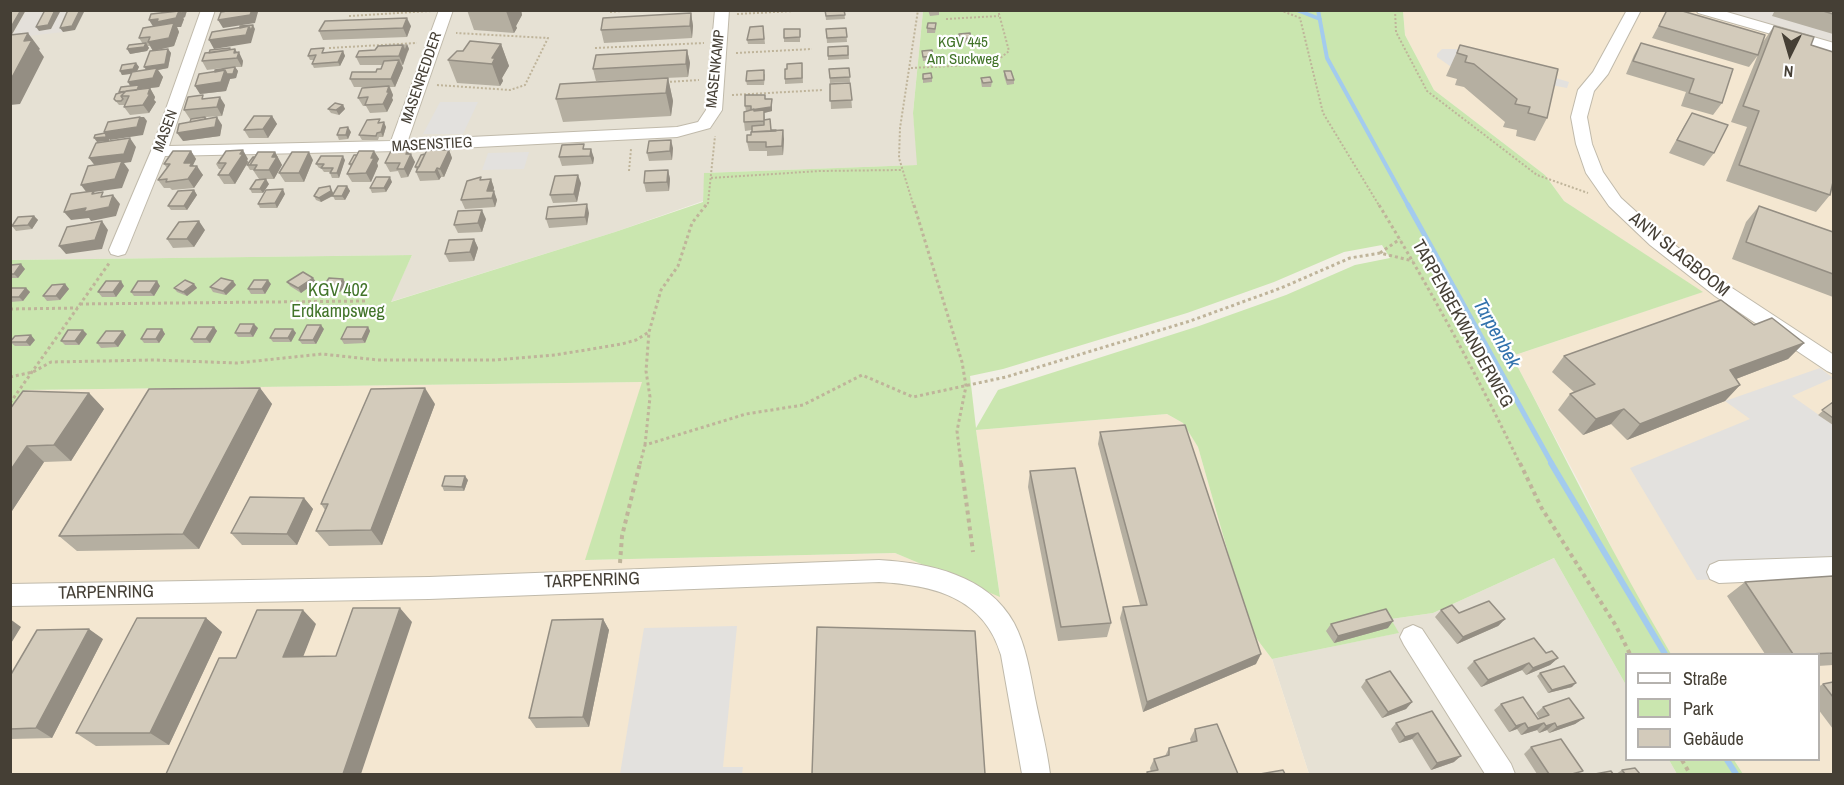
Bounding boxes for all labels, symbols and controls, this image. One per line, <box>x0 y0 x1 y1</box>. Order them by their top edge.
north arrow <box>1760 24 1820 84</box>
street label: MASENKAMP <box>703 29 729 109</box>
street label: MASENREDDER <box>398 30 446 126</box>
park label: KGV 445 Am Suckweg <box>927 34 999 69</box>
text: N <box>1783 61 1794 83</box>
street label: MASEN <box>150 107 182 155</box>
street label: MASENSTIEG <box>391 134 473 156</box>
street label: AN'N SLAGBOOM <box>1625 208 1733 302</box>
street label: TARPENBEKWANDERWEG <box>1407 236 1517 412</box>
park label: KGV 402 Erdkampsweg <box>291 280 385 322</box>
water label: Tarpenbek <box>1467 295 1525 373</box>
street label: TARPENRING <box>544 569 640 593</box>
street label: TARPENRING <box>58 581 154 605</box>
legend <box>1625 653 1820 761</box>
text: Straße <box>1683 666 1727 691</box>
text: Park <box>1683 696 1713 721</box>
text: Gebäude <box>1683 726 1744 751</box>

